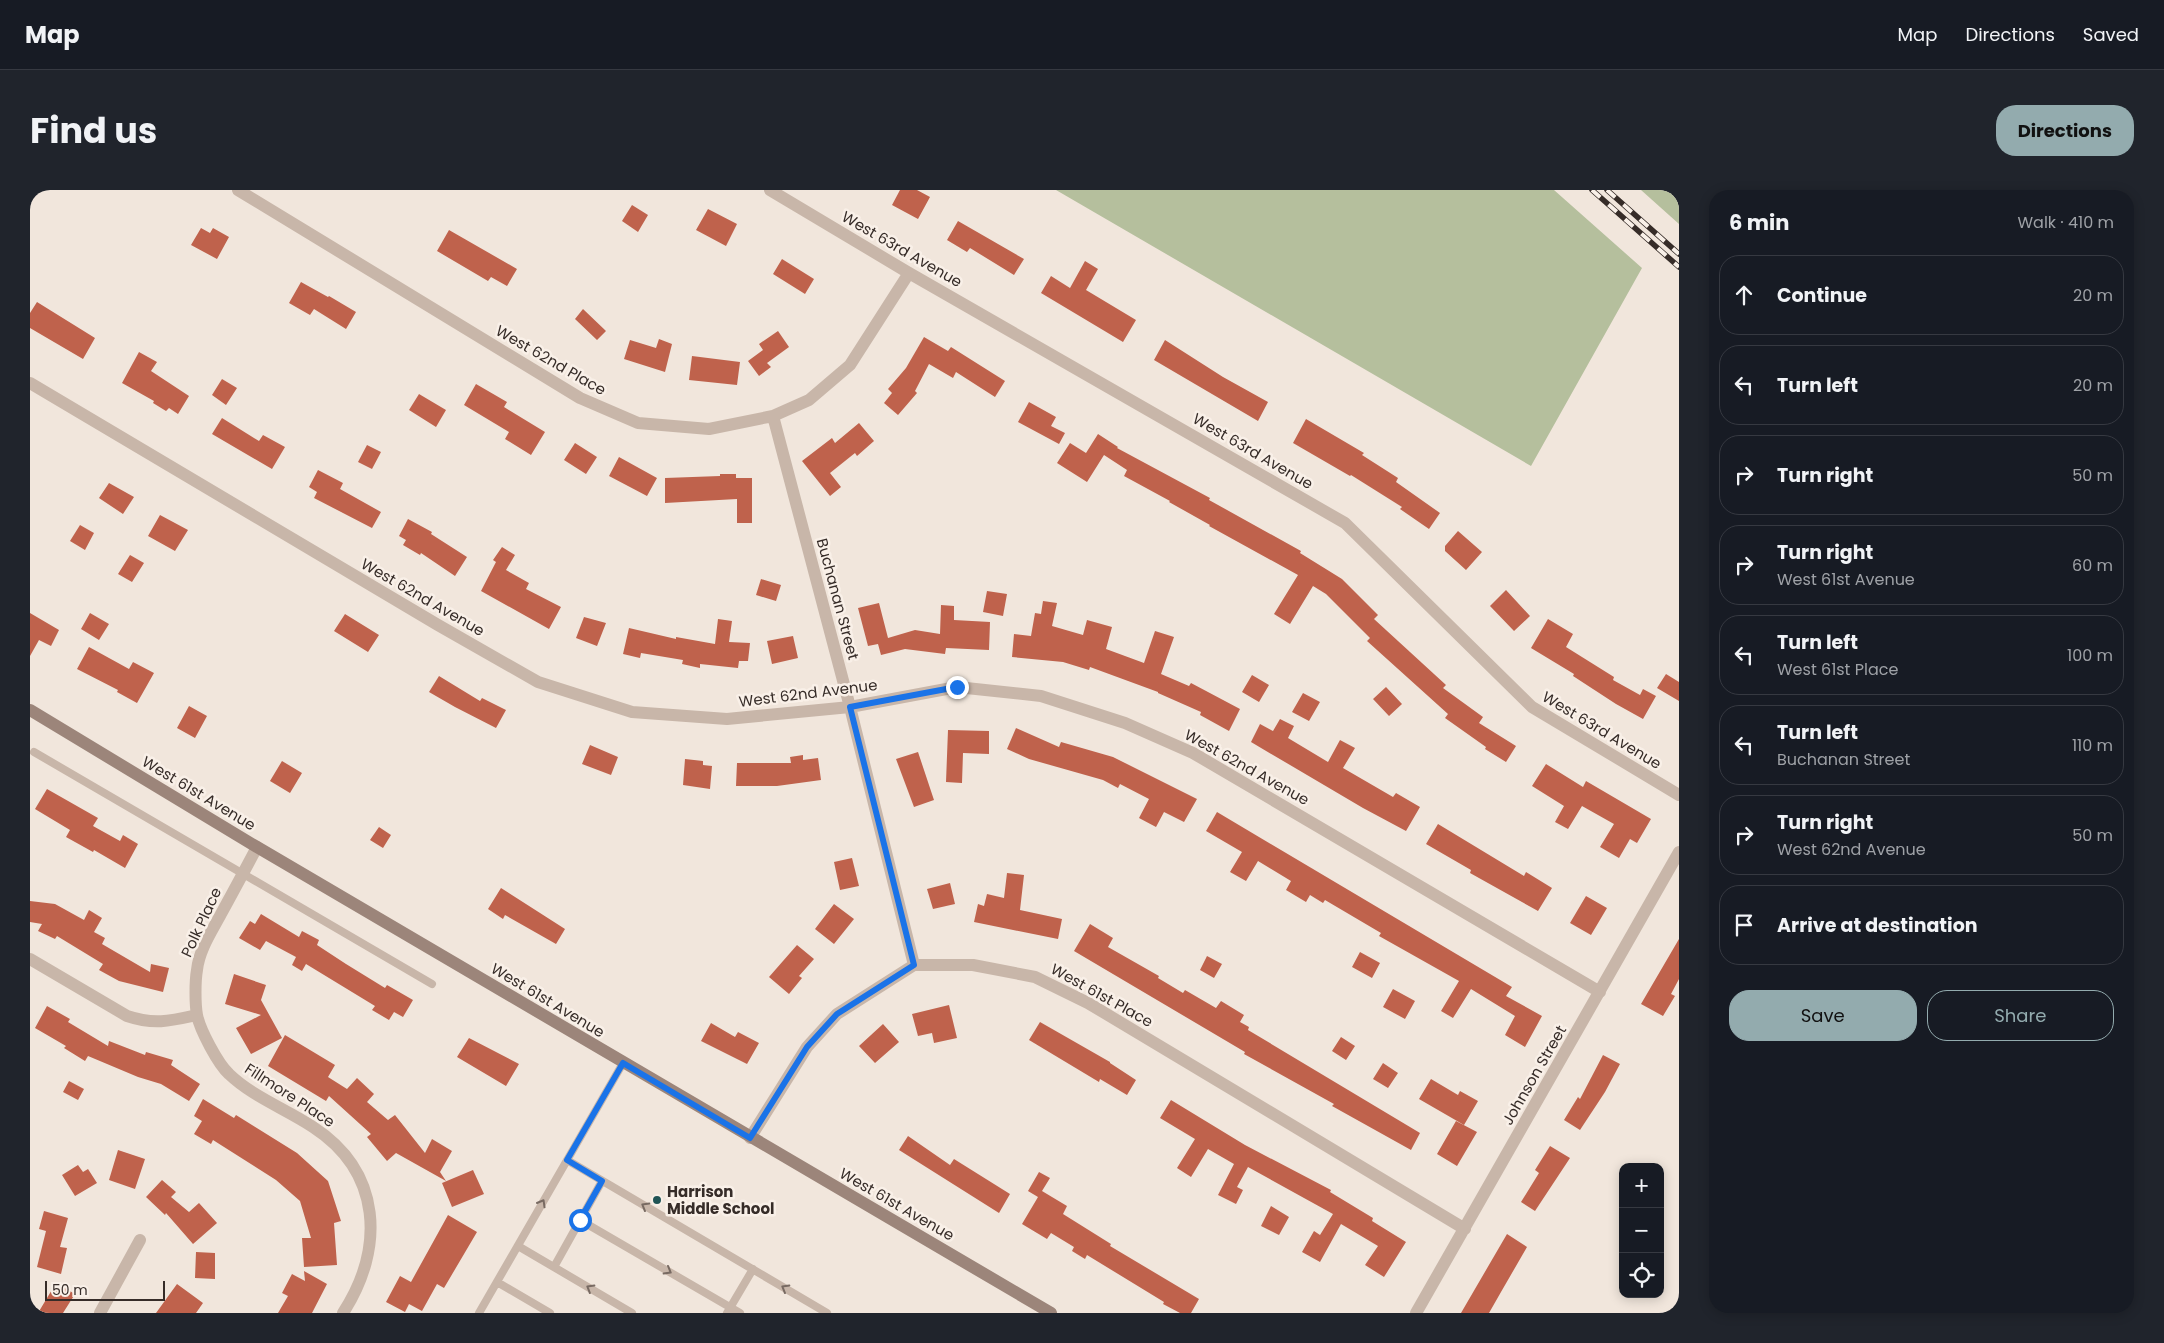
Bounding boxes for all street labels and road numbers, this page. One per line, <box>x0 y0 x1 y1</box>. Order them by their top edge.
street label: West 63rd Avenue <box>838 206 966 292</box>
street label: West 62nd Place <box>492 320 610 400</box>
street label: West 63rd Avenue <box>1189 408 1317 494</box>
street label: Buchanan Street <box>812 536 864 662</box>
street label: West 62nd Avenue <box>357 553 489 641</box>
street label: West 62nd Avenue <box>738 674 878 712</box>
street label: West 63rd Avenue <box>1538 686 1666 774</box>
street label: West 62nd Avenue <box>1181 724 1313 810</box>
street label: West 61st Avenue <box>138 751 260 835</box>
street label: Polk Place <box>176 884 226 960</box>
street label: West 61st Avenue <box>487 958 609 1042</box>
street label: West 61st Place <box>1047 958 1157 1032</box>
street label: Johnson Street <box>1497 1021 1571 1129</box>
street label: Fillmore Place <box>241 1058 339 1132</box>
street label: West 61st Avenue <box>836 1163 958 1245</box>

